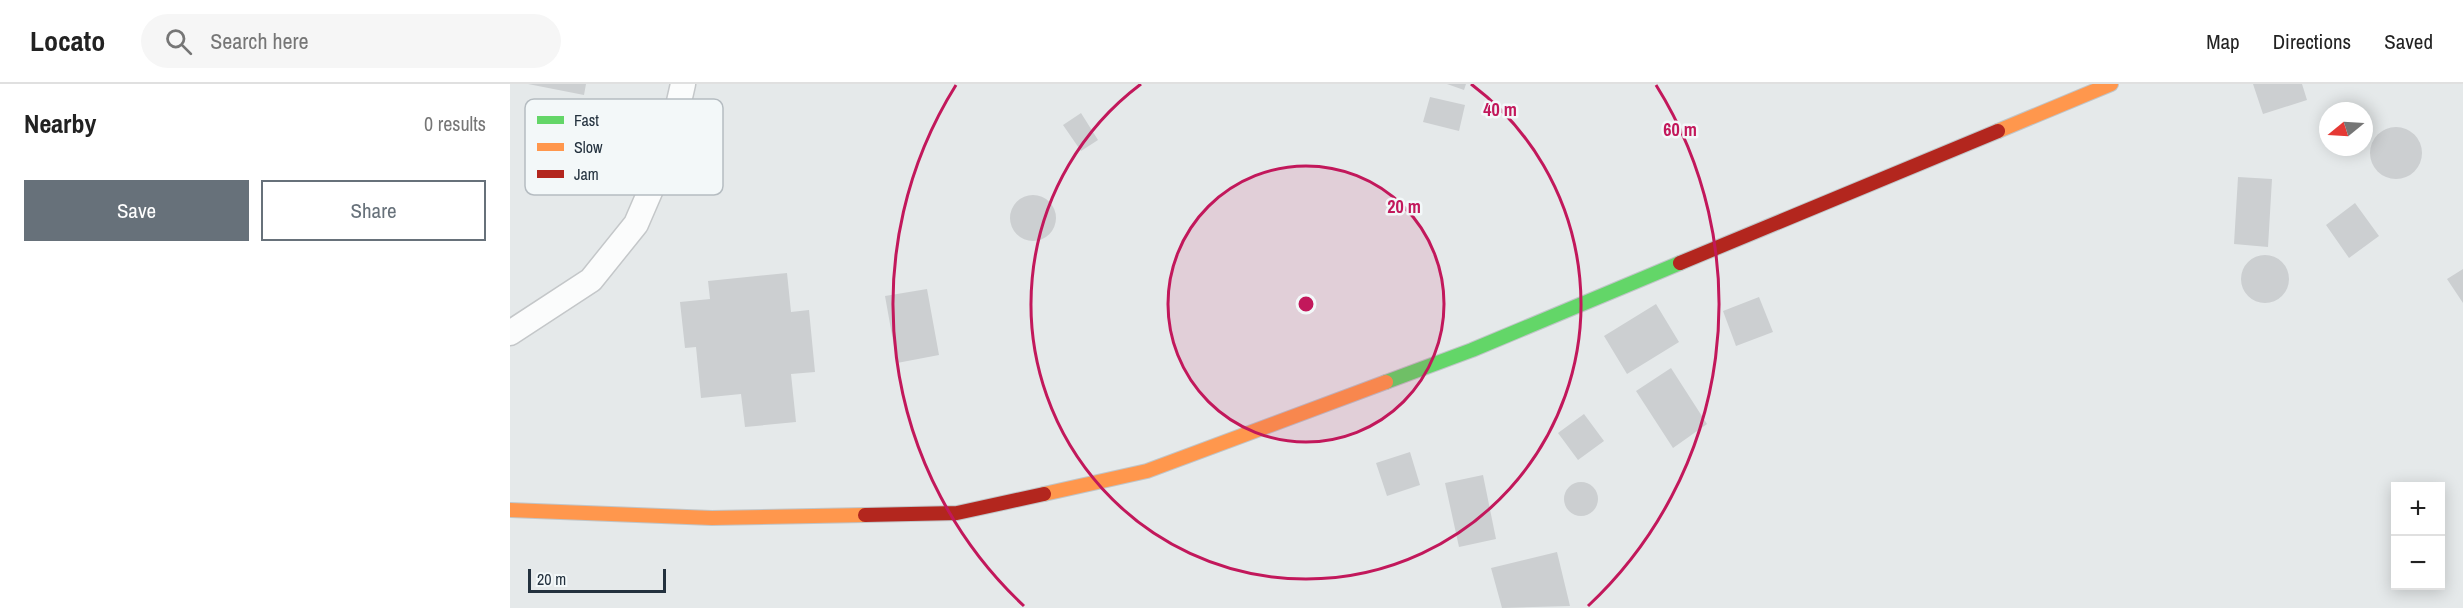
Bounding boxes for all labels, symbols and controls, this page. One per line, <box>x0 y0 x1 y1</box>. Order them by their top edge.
search box <box>141 14 561 68</box>
text: Locato <box>30 22 105 60</box>
icon: search <box>162 25 195 58</box>
text: Search here <box>210 26 309 56</box>
text: Map <box>2206 27 2240 56</box>
text: Directions <box>2273 27 2351 56</box>
text: Saved <box>2384 27 2433 56</box>
text: 40 m <box>1483 97 1517 122</box>
legend <box>525 99 723 195</box>
north arrow <box>2319 102 2373 156</box>
text: Nearby <box>24 106 96 141</box>
text: Fast <box>574 109 599 131</box>
text: 0 results <box>424 110 486 137</box>
text: 60 m <box>1663 117 1697 142</box>
text: Slow <box>574 136 603 158</box>
text: Jam <box>574 163 599 185</box>
button: Save <box>24 180 249 241</box>
button: Share <box>261 180 486 241</box>
text: 20 m <box>1387 194 1421 219</box>
centre of rings <box>1296 294 1316 314</box>
map controls <box>2391 482 2445 590</box>
button: + <box>2391 482 2445 536</box>
button: − <box>2391 536 2445 590</box>
scale bar <box>528 566 666 594</box>
text: 20 m <box>537 568 566 590</box>

